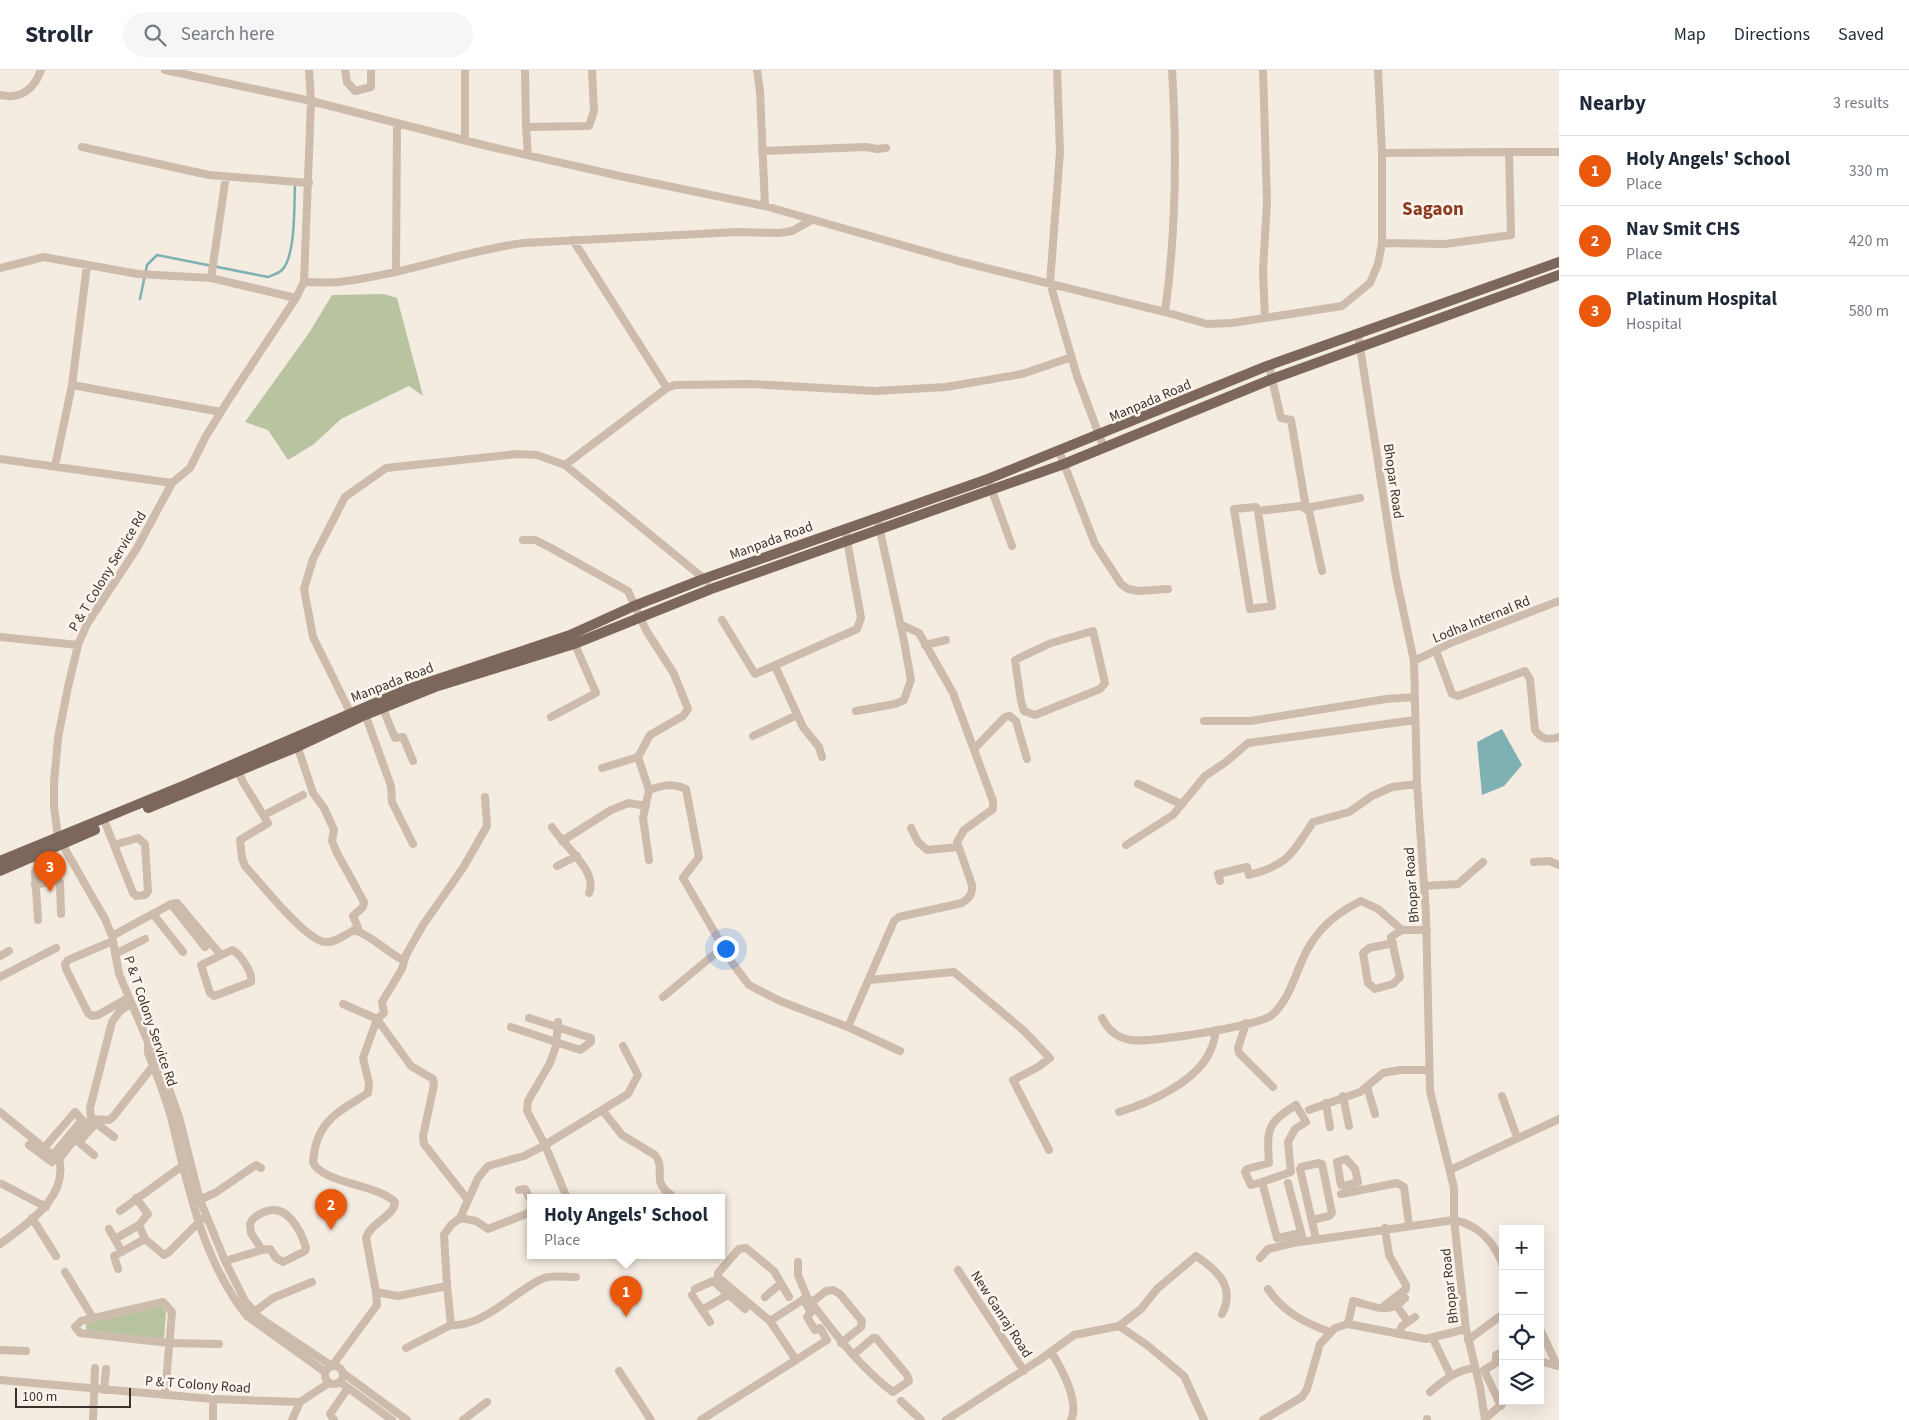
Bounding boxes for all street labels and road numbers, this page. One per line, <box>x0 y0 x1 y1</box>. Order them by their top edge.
street label: Manpada Road <box>1106 375 1194 427</box>
street label: Bhopar Road <box>1378 442 1408 520</box>
street label: P & T Colony Service Rd <box>64 508 152 635</box>
street label: Manpada Road <box>727 517 816 565</box>
street label: Lodha Internal Rd <box>1429 591 1533 649</box>
street label: Manpada Road <box>348 658 437 708</box>
street label: Bhopar Road <box>1399 846 1425 923</box>
street label: P & T Colony Service Rd <box>118 953 182 1089</box>
street label: Bhopar Road <box>1436 1247 1464 1325</box>
street label: New Ganraj Road <box>965 1267 1037 1362</box>
street label: P & T Colony Road <box>144 1371 252 1399</box>

